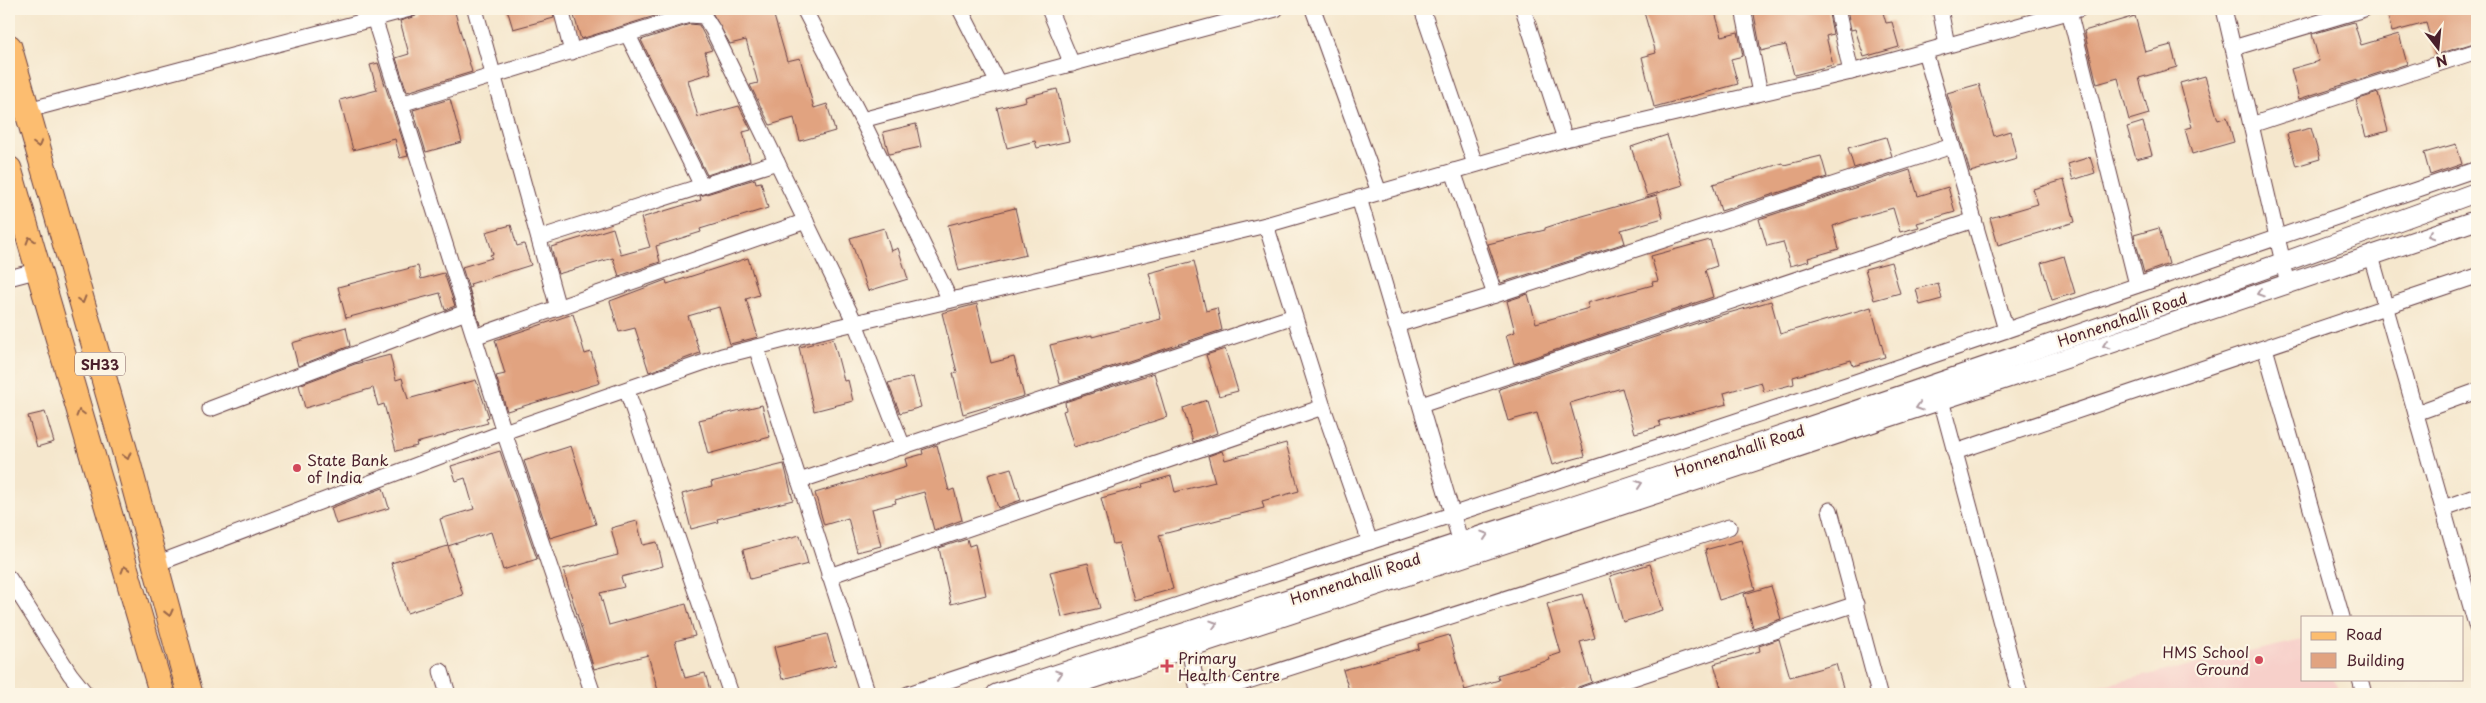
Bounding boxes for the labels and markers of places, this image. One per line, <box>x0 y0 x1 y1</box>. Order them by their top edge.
place label: State Bank of India <box>307 448 389 488</box>
marker: State Bank of India <box>291 462 303 474</box>
place label: HMS School Ground <box>2162 640 2249 680</box>
place label: Primary Health Centre <box>1178 646 1280 686</box>
marker: HMS School Ground <box>2253 654 2265 666</box>
marker: Primary Health Centre <box>1160 659 1174 673</box>

